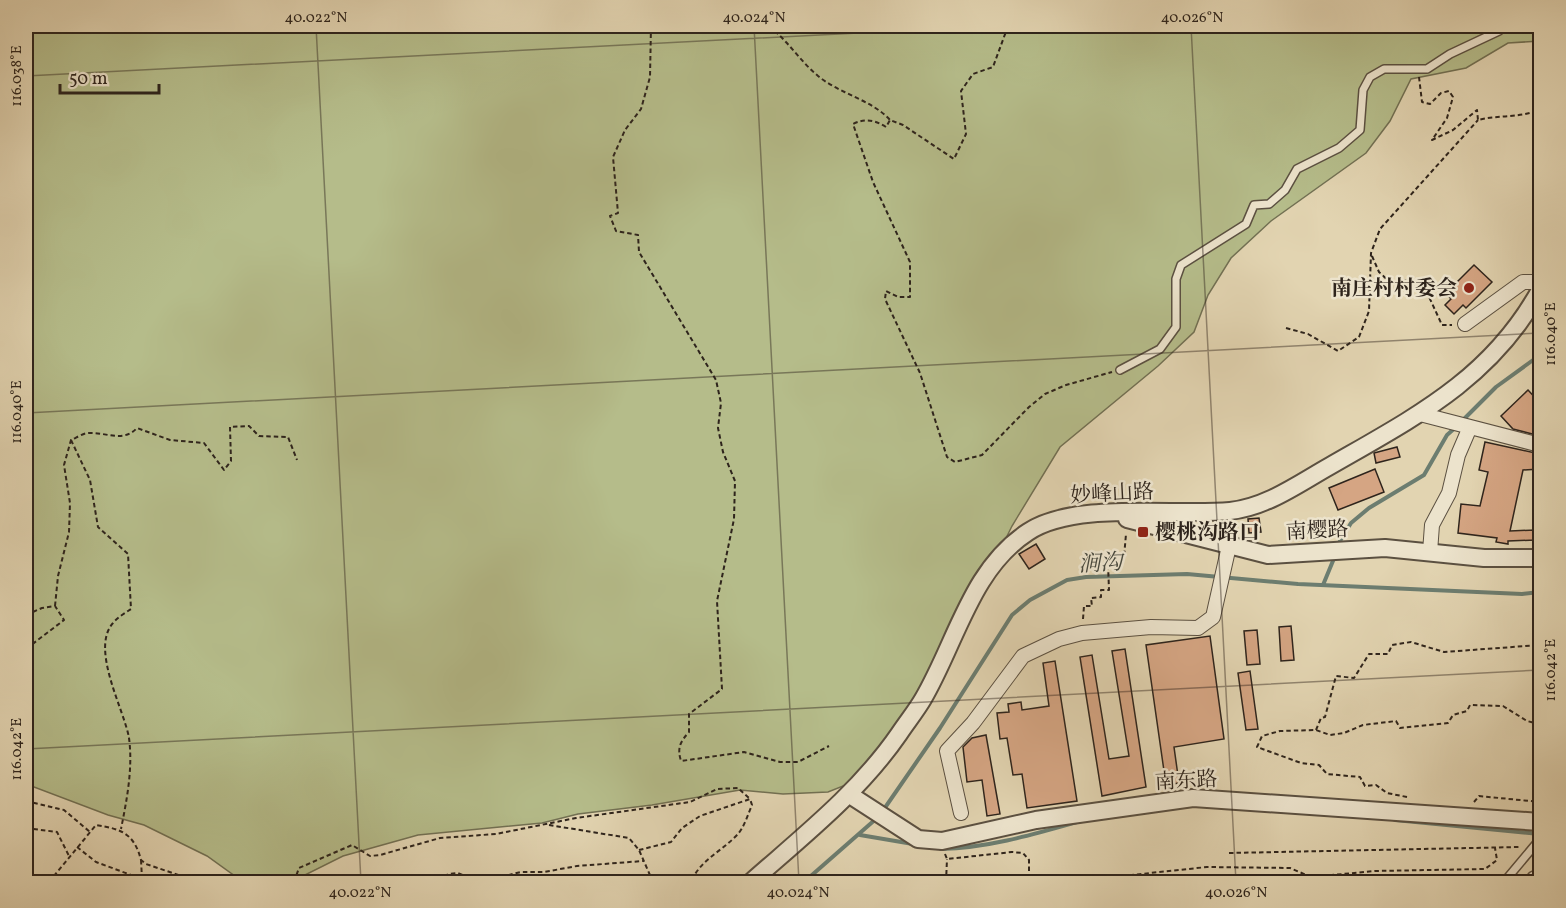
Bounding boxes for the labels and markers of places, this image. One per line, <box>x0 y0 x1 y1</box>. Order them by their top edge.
place label: 南庄村村委会 <box>1331 275 1457 304</box>
marker: 南庄村村委会 <box>1462 281 1476 295</box>
place label: 樱桃沟路口 <box>1155 519 1260 548</box>
marker: 樱桃沟路口 <box>1136 525 1150 539</box>

